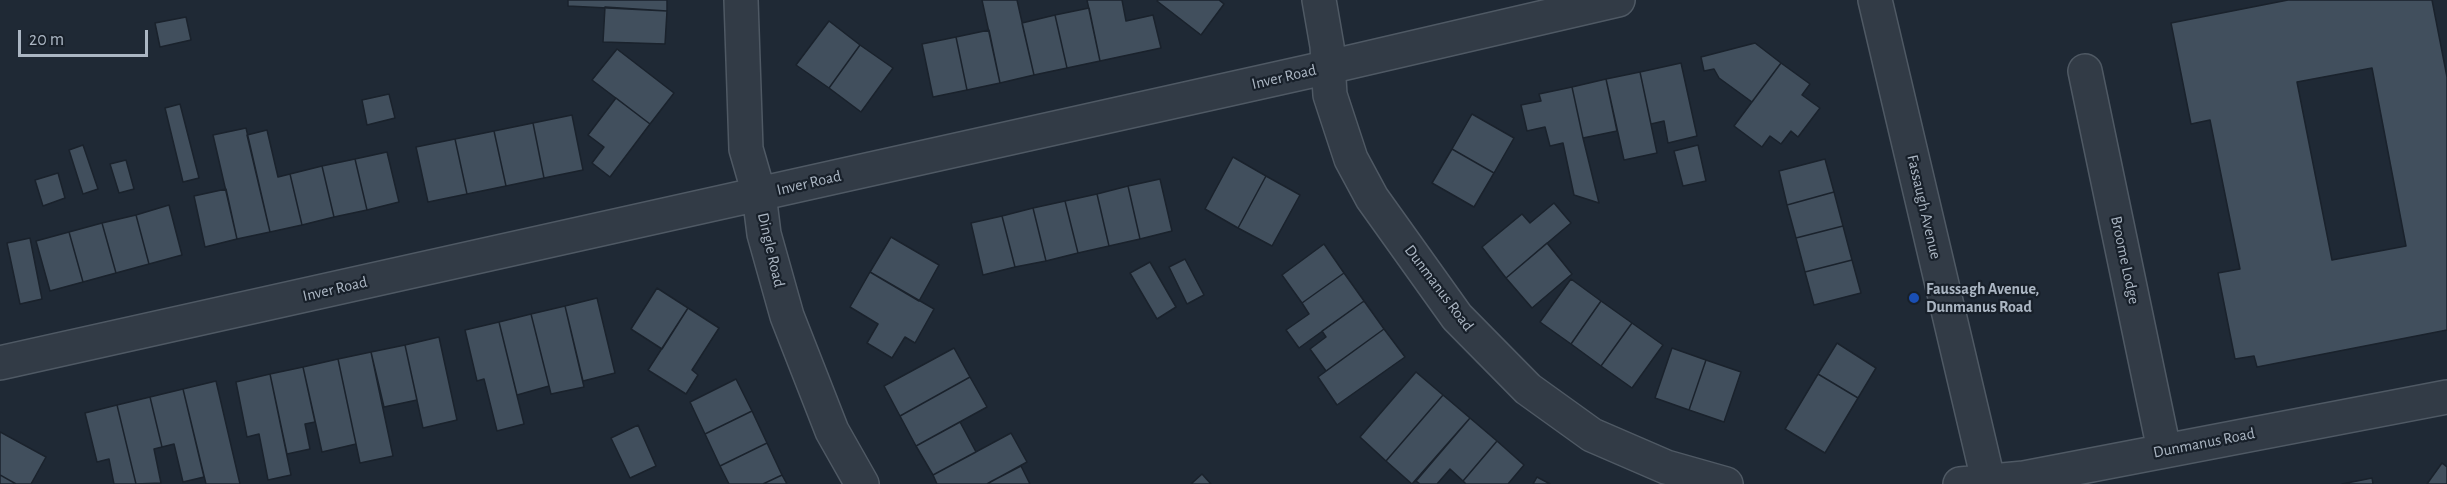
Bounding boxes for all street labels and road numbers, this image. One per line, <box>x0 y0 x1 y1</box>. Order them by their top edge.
street label: Inver Road <box>1250 60 1318 94</box>
street label: Fassaugh Avenue <box>1903 153 1945 261</box>
street label: Inver Road <box>775 166 843 200</box>
street label: Dingle Road <box>753 211 789 289</box>
street label: Broome Lodge <box>2106 214 2144 306</box>
street label: Dunmanus Road <box>1400 241 1478 335</box>
street label: Inver Road <box>301 272 369 306</box>
street label: Dunmanus Road <box>2151 424 2257 462</box>

